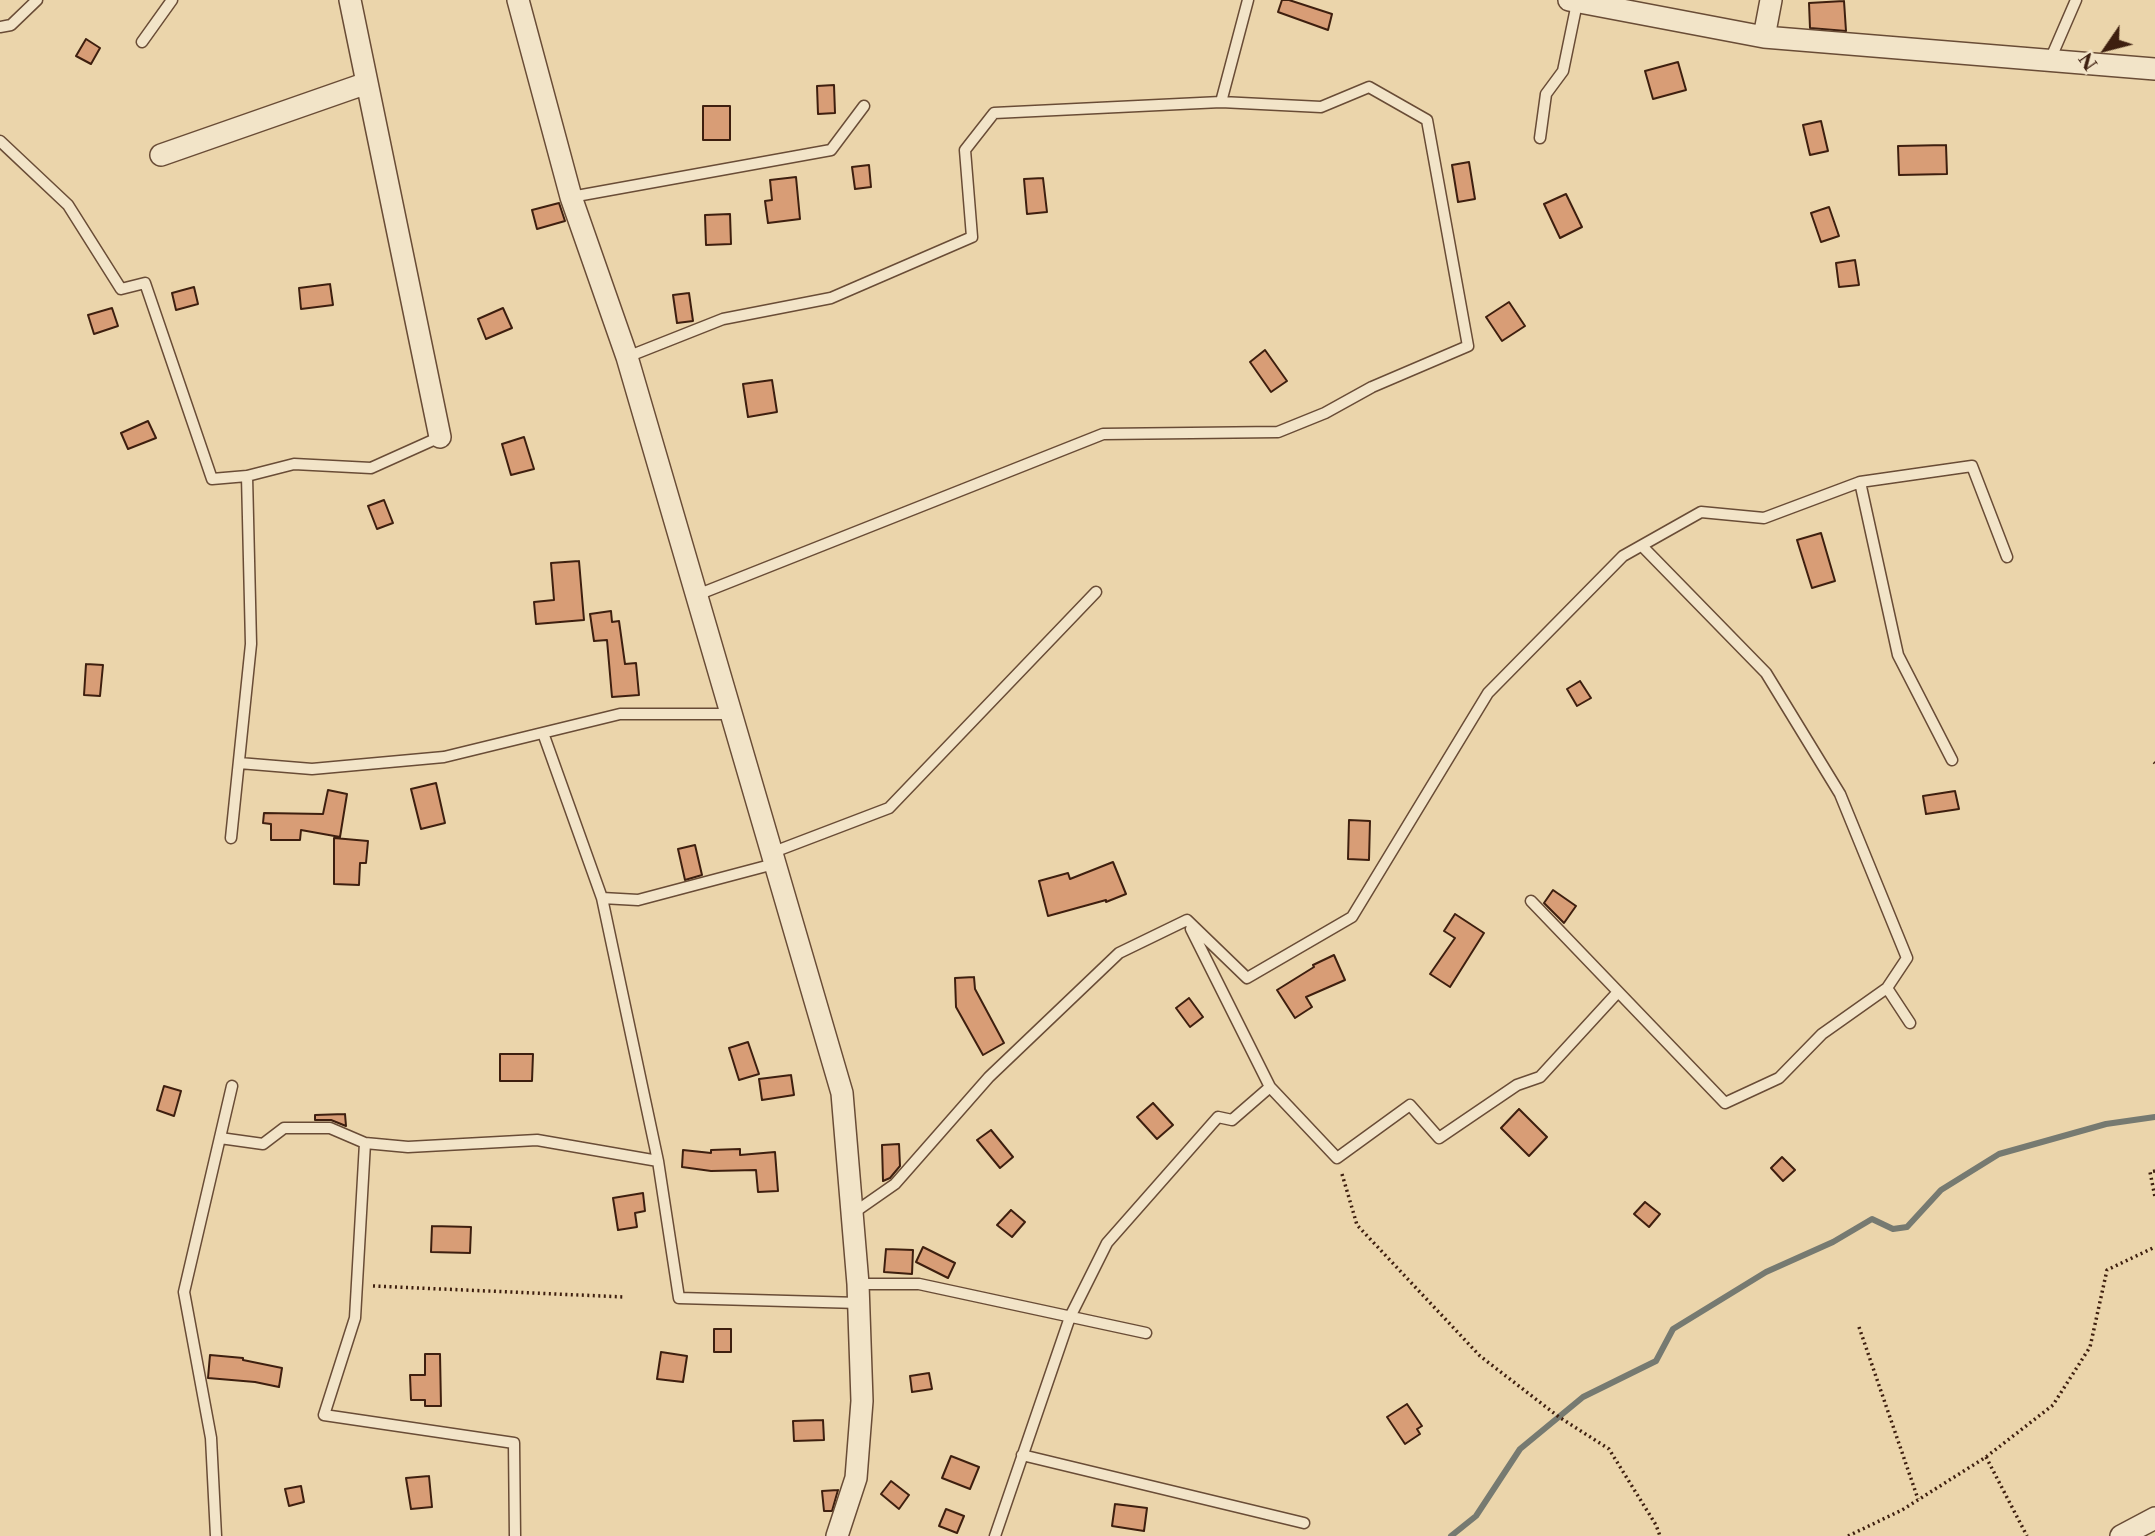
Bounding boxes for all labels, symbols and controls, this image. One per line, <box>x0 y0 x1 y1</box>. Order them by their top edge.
north arrow <box>2071 14 2141 84</box>
text: N <box>2074 48 2103 75</box>

